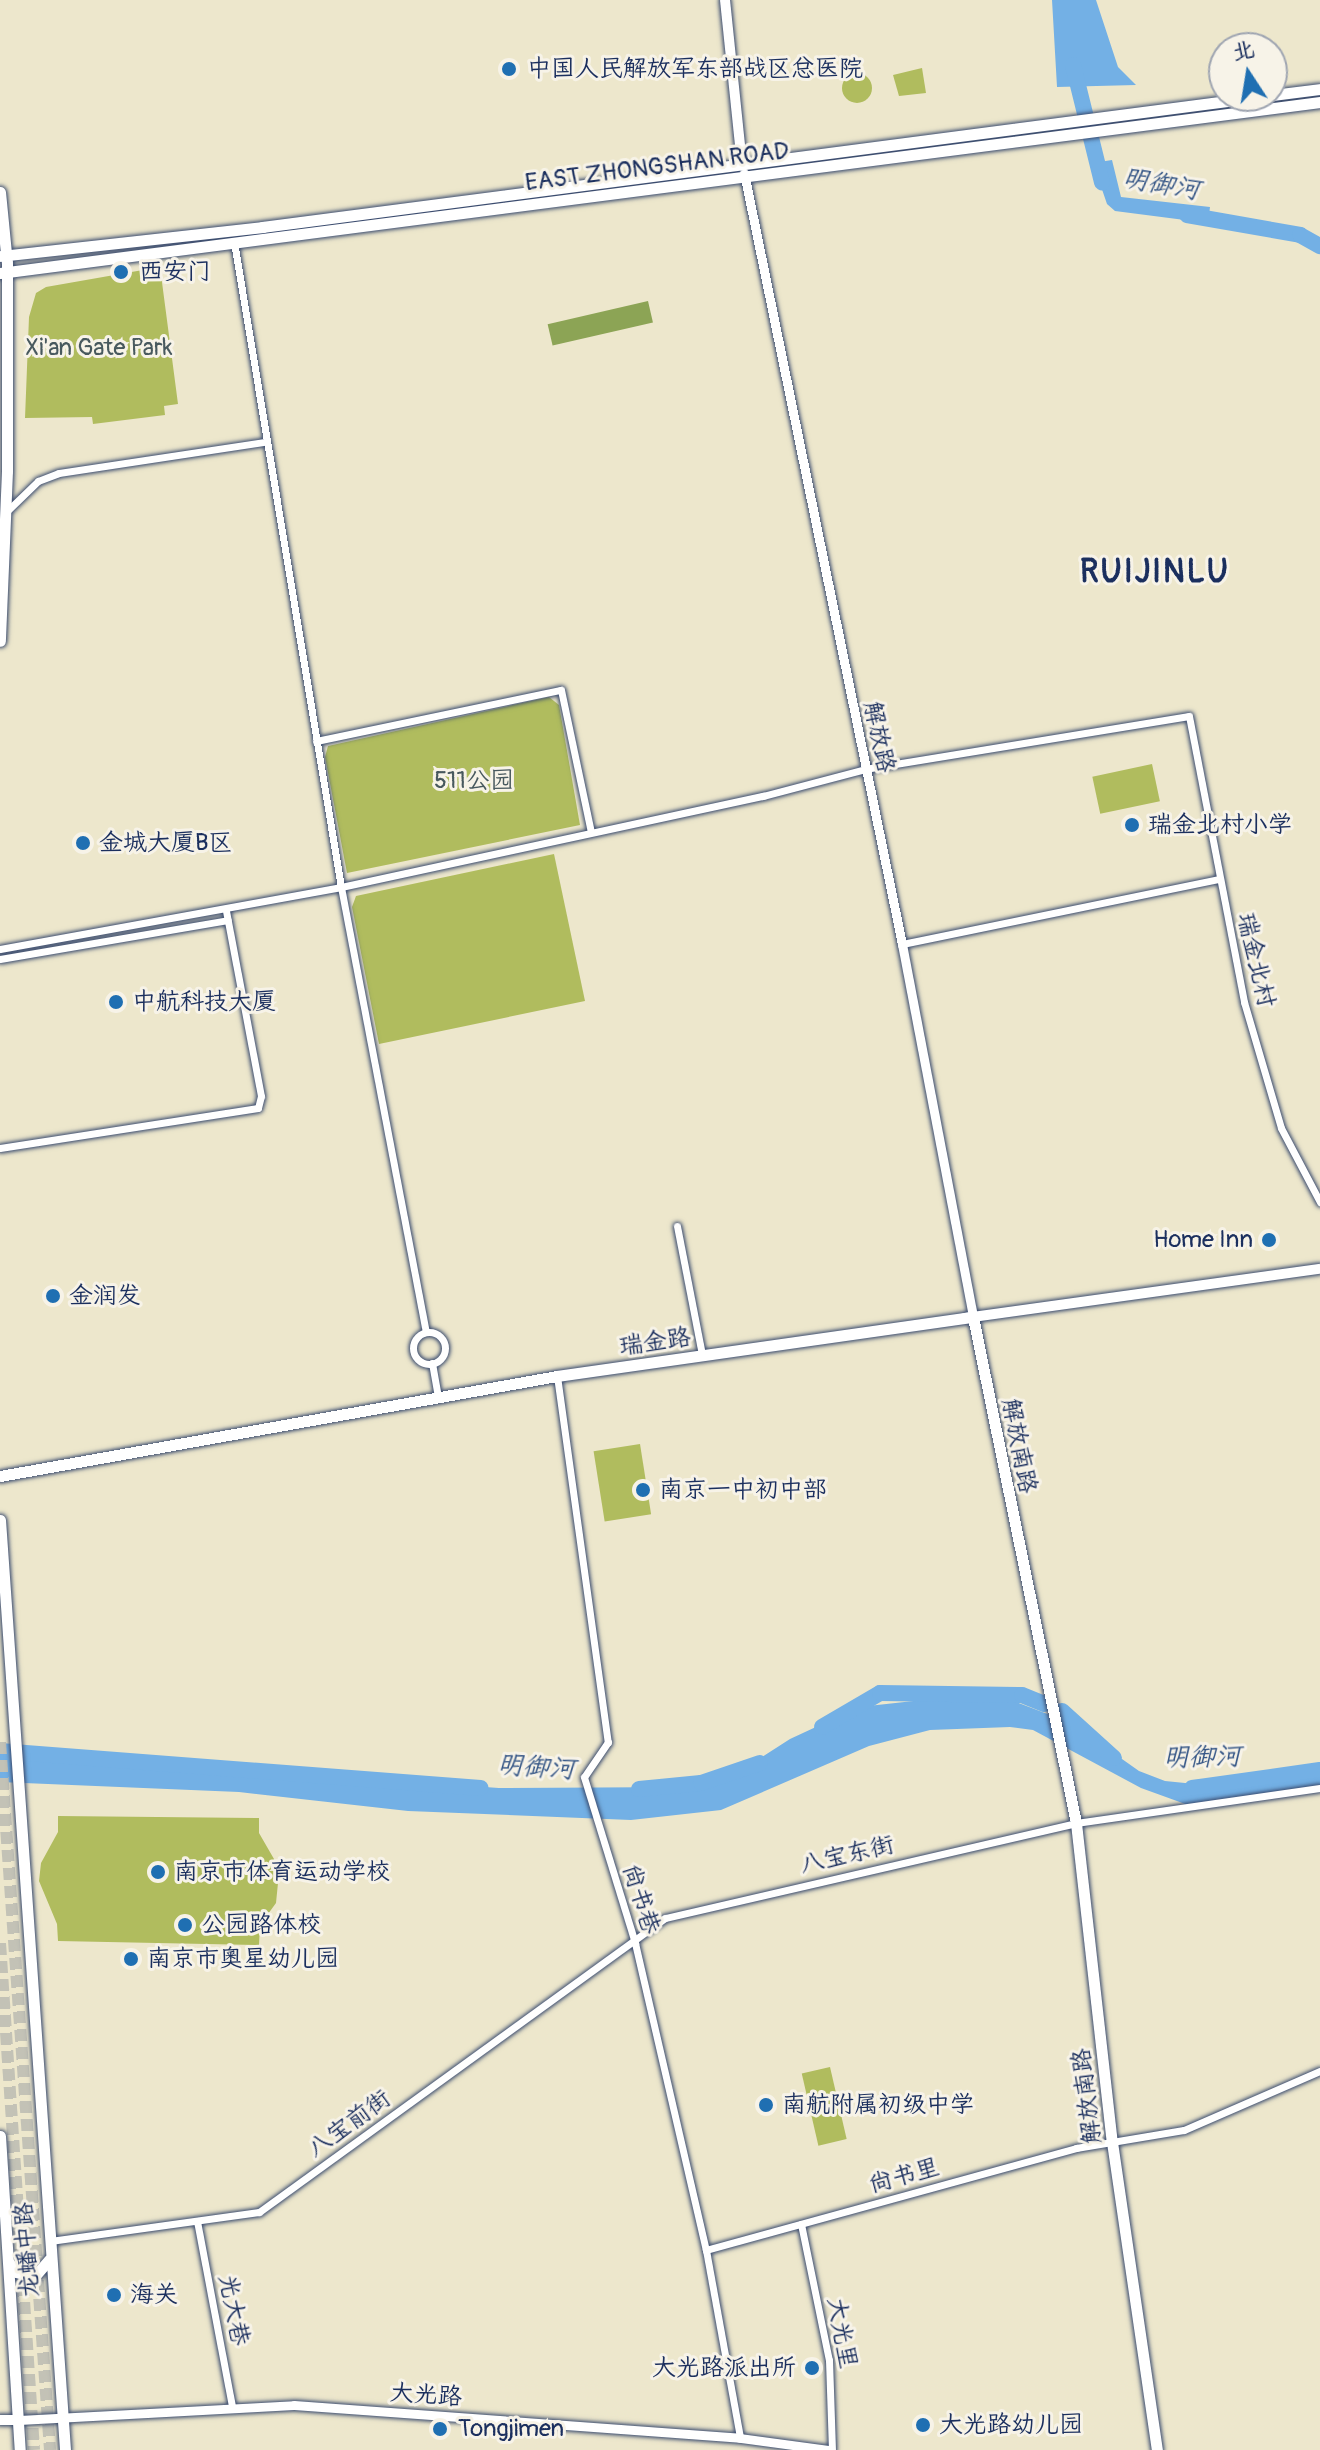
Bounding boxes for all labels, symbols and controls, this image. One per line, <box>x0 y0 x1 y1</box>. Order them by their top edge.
north arrow <box>1208 32 1288 112</box>
text: 北 <box>1230 34 1257 66</box>
place label: 中国人民解放军东部战区总医院 <box>527 55 863 83</box>
marker: 中国人民解放军东部战区总医院 <box>498 58 520 80</box>
street label: EAST ZHONGSHAN ROAD <box>524 137 790 197</box>
water label: 明御河 <box>1120 163 1202 207</box>
place label: 西安门 <box>139 258 211 286</box>
marker: 西安门 <box>110 261 132 283</box>
park label: Xi'an Gate Park <box>26 334 172 362</box>
district label: RUIJINLU <box>1080 553 1230 591</box>
street label: 解放路 <box>857 699 901 775</box>
park label: 511公园 <box>434 767 514 795</box>
place label: 瑞金北村小学 <box>1148 811 1292 839</box>
marker: 瑞金北村小学 <box>1123 816 1141 834</box>
place label: 金城大厦B区 <box>99 829 233 857</box>
marker: 金城大厦B区 <box>74 834 92 852</box>
street label: 瑞金北村 <box>1231 910 1281 1010</box>
place label: 中航科技大厦 <box>132 988 276 1016</box>
marker: 中航科技大厦 <box>107 993 125 1011</box>
place label: Home Inn <box>1153 1226 1253 1254</box>
marker: Home Inn <box>1260 1231 1278 1249</box>
place label: 金润发 <box>69 1282 141 1310</box>
marker: 金润发 <box>44 1287 62 1305</box>
street label: 瑞金路 <box>617 1323 693 1361</box>
street label: 解放南路 <box>996 1396 1042 1496</box>
place label: 南京一中初中部 <box>659 1476 827 1504</box>
marker: 南京一中初中部 <box>634 1481 652 1499</box>
water label: 明御河 <box>1163 1742 1241 1774</box>
water label: 明御河 <box>496 1750 576 1786</box>
street label: 八宝东街 <box>797 1830 897 1880</box>
place label: 南京市体育运动学校 <box>174 1858 390 1886</box>
street label: 尚书巷 <box>616 1860 666 1938</box>
marker: 南京市体育运动学校 <box>149 1863 167 1881</box>
place label: 公园路体校 <box>201 1911 321 1939</box>
marker: 公园路体校 <box>176 1916 194 1934</box>
place label: 南京市奥星幼儿园 <box>147 1945 339 1973</box>
marker: 南京市奥星幼儿园 <box>122 1950 140 1968</box>
street label: 解放南路 <box>1067 2047 1107 2145</box>
street label: 八宝前街 <box>302 2084 396 2164</box>
place label: 南航附属初级中学 <box>782 2091 974 2119</box>
marker: 南航附属初级中学 <box>757 2096 775 2114</box>
street label: 尚书里 <box>865 2153 943 2199</box>
street label: 龙蟠中路 <box>9 2201 45 2299</box>
street label: 光大巷 <box>213 2272 255 2348</box>
place label: 海关 <box>130 2281 178 2309</box>
marker: 海关 <box>105 2286 123 2304</box>
street label: 大光里 <box>822 2295 862 2371</box>
place label: 大光路派出所 <box>652 2354 796 2382</box>
marker: 大光路派出所 <box>803 2359 821 2377</box>
street label: 大光路 <box>389 2378 463 2412</box>
place label: 大光路幼儿园 <box>939 2411 1083 2439</box>
place label: Tongjimen <box>458 2415 564 2443</box>
marker: 大光路幼儿园 <box>914 2416 932 2434</box>
marker: Tongjimen <box>429 2418 451 2440</box>

